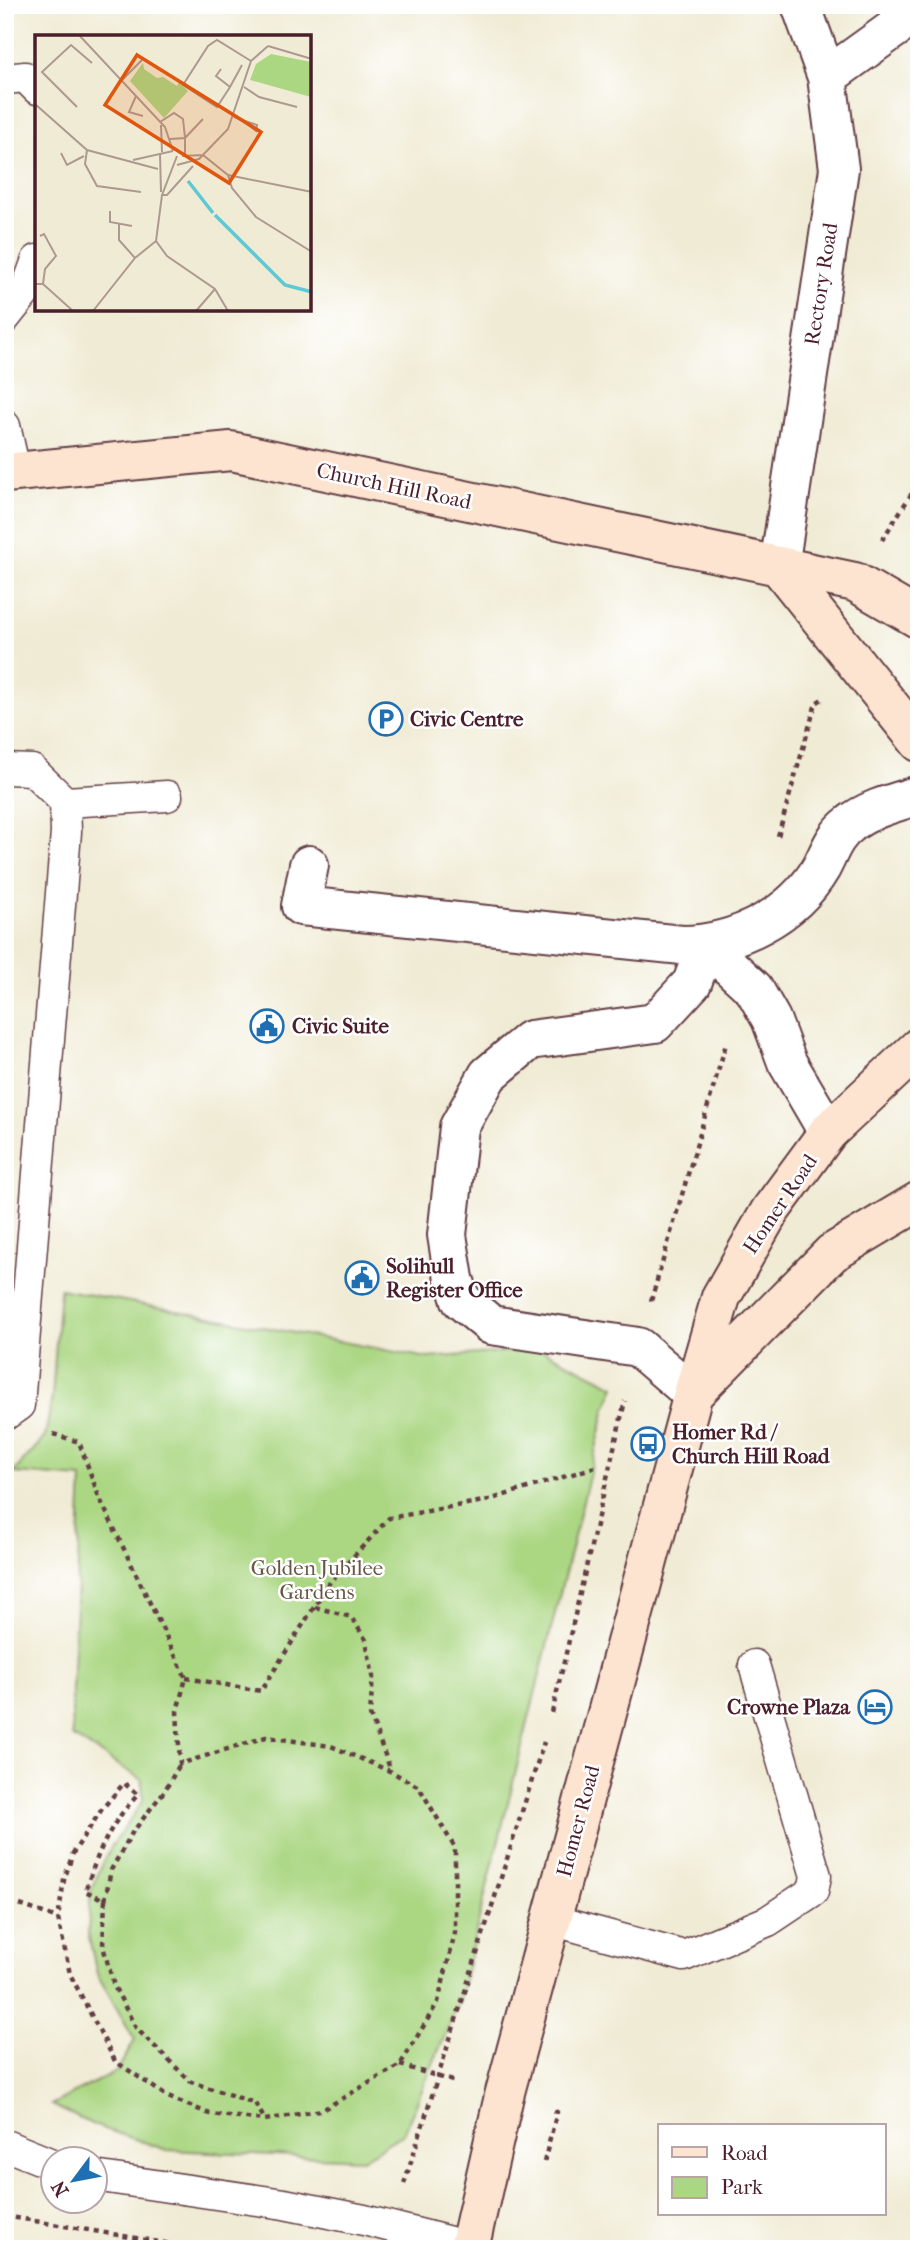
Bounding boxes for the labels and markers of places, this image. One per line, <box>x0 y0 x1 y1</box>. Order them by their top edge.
parking icon: Civic Centre <box>367 700 405 738</box>
place label: Civic Centre <box>410 707 524 731</box>
public building icon: Civic Suite <box>248 1007 286 1045</box>
place label: Civic Suite <box>292 1014 389 1038</box>
place label: Solihull Register Office <box>386 1254 523 1302</box>
public building icon: Solihull Register Office <box>343 1259 381 1297</box>
place label: Homer Rd / Church Hill Road <box>672 1420 830 1468</box>
bus stop icon: Homer Rd / Church Hill Road <box>629 1425 667 1463</box>
hotel icon: Crowne Plaza <box>856 1688 894 1726</box>
place label: Crowne Plaza <box>727 1695 851 1719</box>

